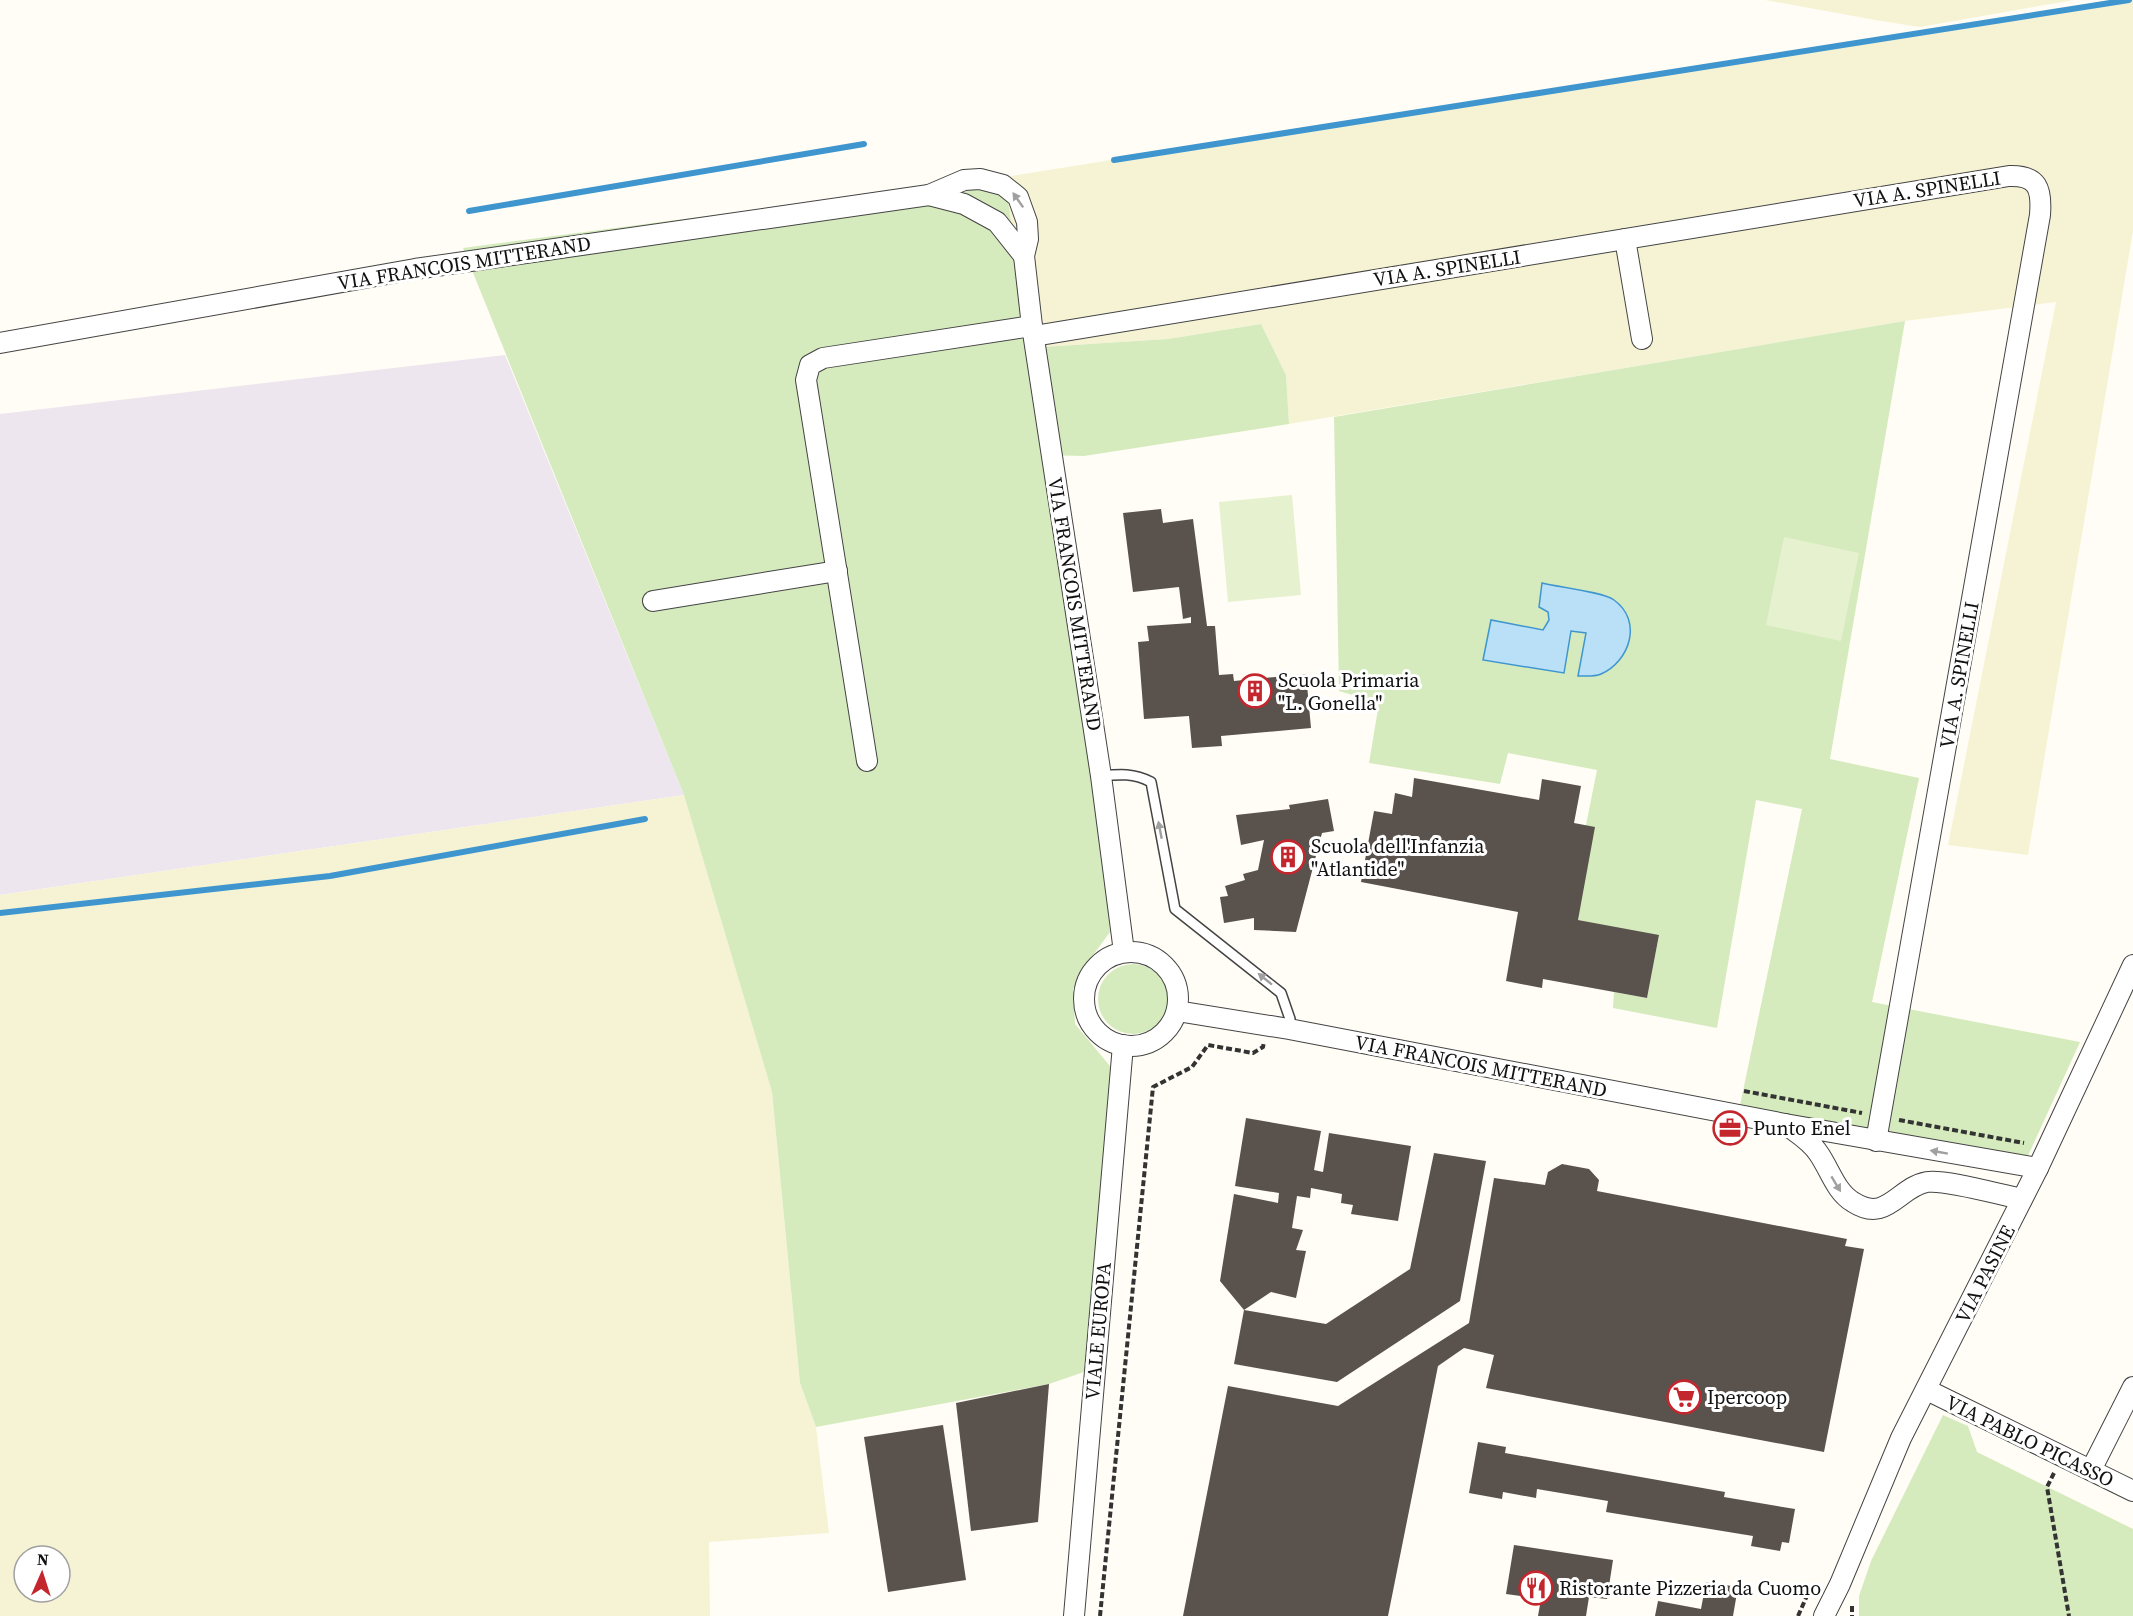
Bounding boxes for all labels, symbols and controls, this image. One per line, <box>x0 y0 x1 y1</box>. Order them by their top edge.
street label: VIA A. SPINELLI <box>1851 164 2003 214</box>
one-way arrow <box>1012 193 1024 209</box>
street label: VIA FRANCOIS MITTERAND <box>335 229 593 297</box>
street label: VIA A. SPINELLI <box>1371 243 1523 293</box>
street label: VIA FRANCOIS MITTERAND <box>1041 475 1109 733</box>
street label: VIA A. SPINELLI <box>1932 599 1986 751</box>
place label: Scuola Primaria "L. Gonella" <box>1278 666 1420 717</box>
building icon: Scuola Primaria "L. Gonella" <box>1237 673 1273 709</box>
one-way arrow <box>1155 820 1164 839</box>
place label: Scuola dell'Infanzia "Atlantide" <box>1311 832 1485 883</box>
building icon: Scuola dell'Infanzia "Atlantide" <box>1270 839 1306 875</box>
one-way arrow <box>1257 973 1273 986</box>
street label: VIA FRANCOIS MITTERAND <box>1353 1028 1609 1104</box>
office icon: Punto Enel <box>1712 1110 1748 1146</box>
place label: Punto Enel <box>1753 1114 1851 1142</box>
one-way arrow <box>1929 1147 1948 1156</box>
one-way arrow <box>1831 1176 1842 1192</box>
street label: VIA PASINE <box>1948 1220 2022 1328</box>
street label: VIALE EUROPA <box>1078 1260 1118 1401</box>
supermarket icon: Ipercoop <box>1666 1379 1702 1415</box>
place label: Ipercoop <box>1707 1383 1787 1411</box>
street label: VIA PABLO PICASSO <box>1941 1388 2119 1494</box>
north arrow <box>12 1544 72 1604</box>
text: N <box>36 1548 50 1570</box>
restaurant icon: Ristorante Pizzeria da Cuomo <box>1518 1570 1554 1606</box>
place label: Ristorante Pizzeria da Cuomo <box>1559 1574 1821 1602</box>

